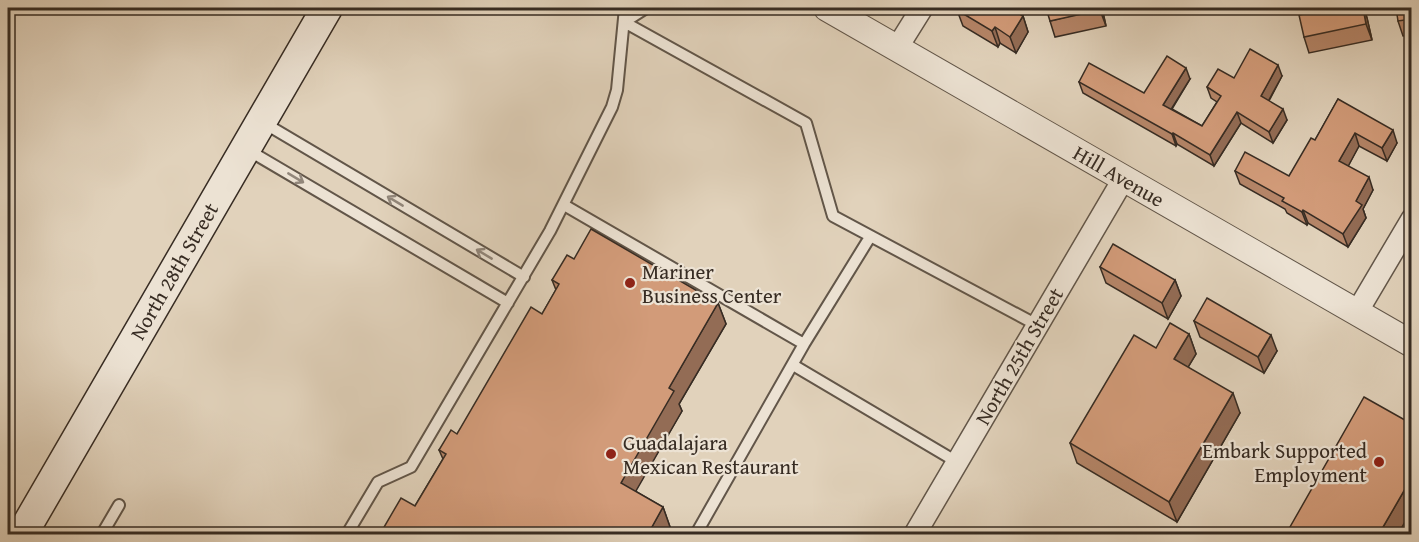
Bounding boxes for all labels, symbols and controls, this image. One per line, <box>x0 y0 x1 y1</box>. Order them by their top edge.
street label: Hill Avenue <box>1068 137 1171 215</box>
one-way arrow <box>287 173 304 185</box>
one-way arrow <box>387 194 404 206</box>
street label: North 28th Street <box>122 196 226 345</box>
one-way arrow <box>476 247 493 259</box>
place label: Mariner Business Center <box>642 256 782 311</box>
marker: Mariner Business Center <box>623 276 637 290</box>
street label: North 25th Street <box>967 281 1071 430</box>
place label: Guadalajara Mexican Restaurant <box>623 427 799 482</box>
place label: Embark Supported Employment <box>1202 435 1368 490</box>
marker: Guadalajara Mexican Restaurant <box>604 447 618 461</box>
marker: Embark Supported Employment <box>1372 455 1386 469</box>

